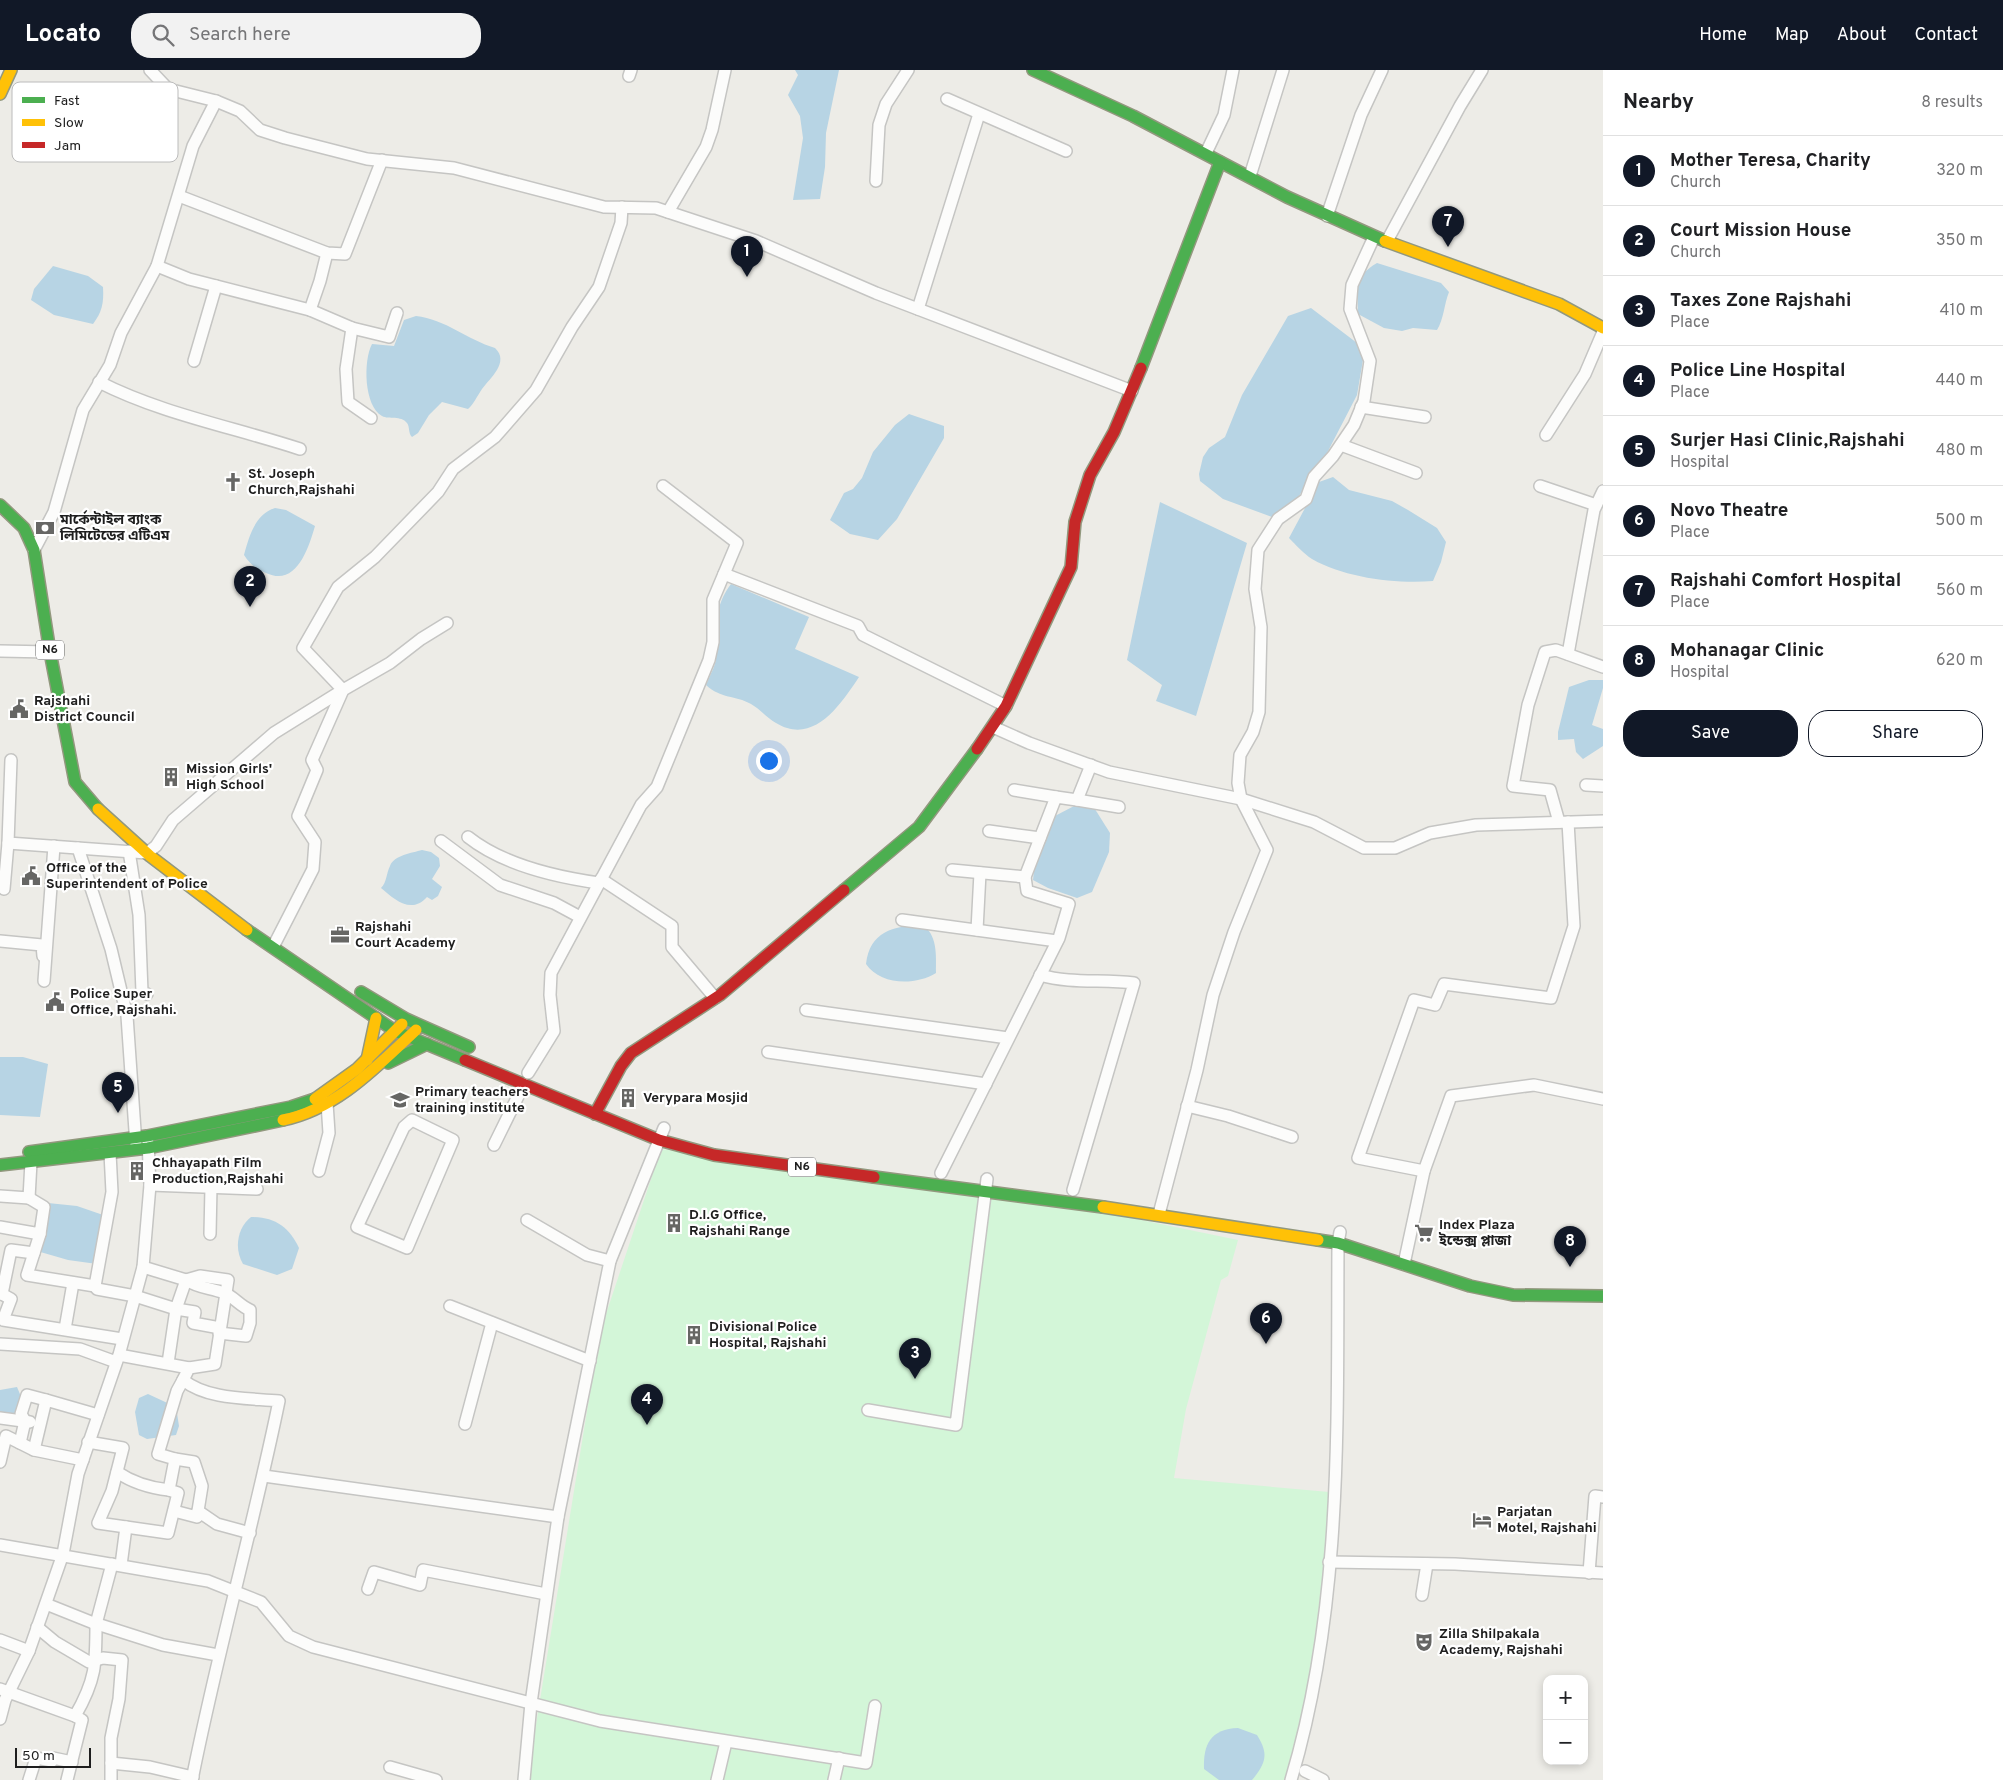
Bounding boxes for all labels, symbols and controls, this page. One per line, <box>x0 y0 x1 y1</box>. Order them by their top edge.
search box <box>131 13 481 58</box>
text: Locato <box>25 20 101 50</box>
icon: search <box>149 21 177 49</box>
text: Search here <box>189 23 291 47</box>
text: Home <box>1699 24 1747 47</box>
text: Map <box>1775 24 1809 47</box>
text: About <box>1837 24 1886 47</box>
text: Contact <box>1914 24 1978 47</box>
legend <box>12 82 178 162</box>
text: Nearby <box>1623 89 1694 116</box>
text: Fast <box>54 93 80 110</box>
text: 8 results <box>1921 93 1983 113</box>
text: Slow <box>54 115 84 132</box>
text: Jam <box>54 138 81 155</box>
text: Mother Teresa, Charity <box>1670 149 1871 173</box>
text: 1 <box>1636 161 1642 181</box>
text: 320 m <box>1936 161 1983 181</box>
text: Church <box>1670 173 1721 193</box>
pin: 7 <box>1432 206 1464 247</box>
text: Court Mission House <box>1670 219 1851 243</box>
text: 2 <box>1634 231 1644 251</box>
text: 350 m <box>1936 231 1983 251</box>
pin: 1 <box>731 236 763 277</box>
text: Church <box>1670 243 1721 263</box>
text: Taxes Zone Rajshahi <box>1670 289 1851 313</box>
text: 3 <box>1634 301 1644 321</box>
text: 410 m <box>1940 301 1983 321</box>
text: Place <box>1670 313 1710 333</box>
text: Police Line Hospital <box>1670 359 1845 383</box>
text: 4 <box>1634 371 1644 391</box>
text: 440 m <box>1936 371 1983 391</box>
text: Place <box>1670 383 1710 403</box>
text: Surjer Hasi Clinic,Rajshahi <box>1670 429 1905 453</box>
text: 5 <box>1634 441 1644 461</box>
text: 480 m <box>1936 441 1983 461</box>
text: Hospital <box>1670 453 1729 473</box>
place label: St. Joseph Church,Rajshahi <box>248 466 355 499</box>
church icon: St. Joseph Church,Rajshahi <box>222 471 244 493</box>
text: Novo Theatre <box>1670 499 1788 523</box>
place label: মার্কেন্টাইল ব্যাংক লিমিটেডের এটিএম <box>59 509 170 545</box>
text: 6 <box>1634 511 1644 531</box>
text: 500 m <box>1935 511 1983 531</box>
bank icon: মার্কেন্টাইল ব্যাংক লিমিটেডের এটিএম <box>34 517 56 539</box>
text: Place <box>1670 523 1710 543</box>
pin: 2 <box>234 566 266 607</box>
text: Rajshahi Comfort Hospital <box>1670 569 1901 593</box>
text: 7 <box>1635 581 1643 601</box>
text: 560 m <box>1936 581 1983 601</box>
text: Place <box>1670 593 1710 613</box>
text: Mohanagar Clinic <box>1670 639 1824 663</box>
road number: N6 <box>36 640 64 660</box>
text: 8 <box>1634 651 1644 671</box>
text: 620 m <box>1936 651 1983 671</box>
text: Hospital <box>1670 663 1729 683</box>
place label: Rajshahi District Council <box>34 693 135 726</box>
public building icon: Rajshahi District Council <box>8 698 30 720</box>
button: Save <box>1623 710 1798 757</box>
button: Share <box>1808 710 1983 757</box>
your location <box>756 748 782 774</box>
place label: Mission Girls' High School <box>186 761 272 794</box>
building icon: Mission Girls' High School <box>160 766 182 788</box>
place label: Office of the Superintendent of Police <box>46 860 208 893</box>
public building icon: Office of the Superintendent of Police <box>20 865 42 887</box>
place label: Rajshahi Court Academy <box>355 919 456 952</box>
office icon: Rajshahi Court Academy <box>329 924 351 946</box>
place label: Police Super Office, Rajshahi. <box>70 986 176 1019</box>
public building icon: Police Super Office, Rajshahi. <box>44 991 66 1013</box>
pin: 5 <box>102 1072 134 1113</box>
place label: Primary teachers training institute <box>415 1084 529 1117</box>
building icon: Verypara Mosjid <box>617 1087 639 1109</box>
school or university icon: Primary teachers training institute <box>389 1089 411 1111</box>
place label: Verypara Mosjid <box>643 1090 748 1107</box>
place label: Chhayapath Film Production,Rajshahi <box>152 1155 283 1188</box>
road number: N6 <box>788 1158 816 1176</box>
building icon: Chhayapath Film Production,Rajshahi <box>126 1160 148 1182</box>
place label: D.I.G Office, Rajshahi Range <box>689 1207 790 1240</box>
building icon: D.I.G Office, Rajshahi Range <box>663 1212 685 1234</box>
place label: Index Plaza ইন্ডেক্স প্লাজা <box>1438 1217 1515 1250</box>
supermarket icon: Index Plaza ইন্ডেক্স প্লাজা <box>1413 1222 1435 1244</box>
pin: 8 <box>1554 1226 1586 1267</box>
pin: 6 <box>1250 1303 1282 1344</box>
place label: Divisional Police Hospital, Rajshahi <box>709 1319 826 1352</box>
building icon: Divisional Police Hospital, Rajshahi <box>683 1324 705 1346</box>
pin: 3 <box>899 1338 931 1379</box>
pin: 4 <box>631 1384 663 1425</box>
place label: Parjatan Motel, Rajshahi <box>1497 1504 1597 1537</box>
hotel icon: Parjatan Motel, Rajshahi <box>1471 1509 1493 1531</box>
place label: Zilla Shilpakala Academy, Rajshahi <box>1439 1626 1563 1659</box>
theatre icon: Zilla Shilpakala Academy, Rajshahi <box>1413 1631 1435 1653</box>
map controls <box>1543 1675 1588 1765</box>
button: + <box>1543 1675 1588 1720</box>
button: − <box>1543 1720 1588 1765</box>
scale bar <box>15 1745 91 1768</box>
text: 50 m <box>22 1748 55 1765</box>

